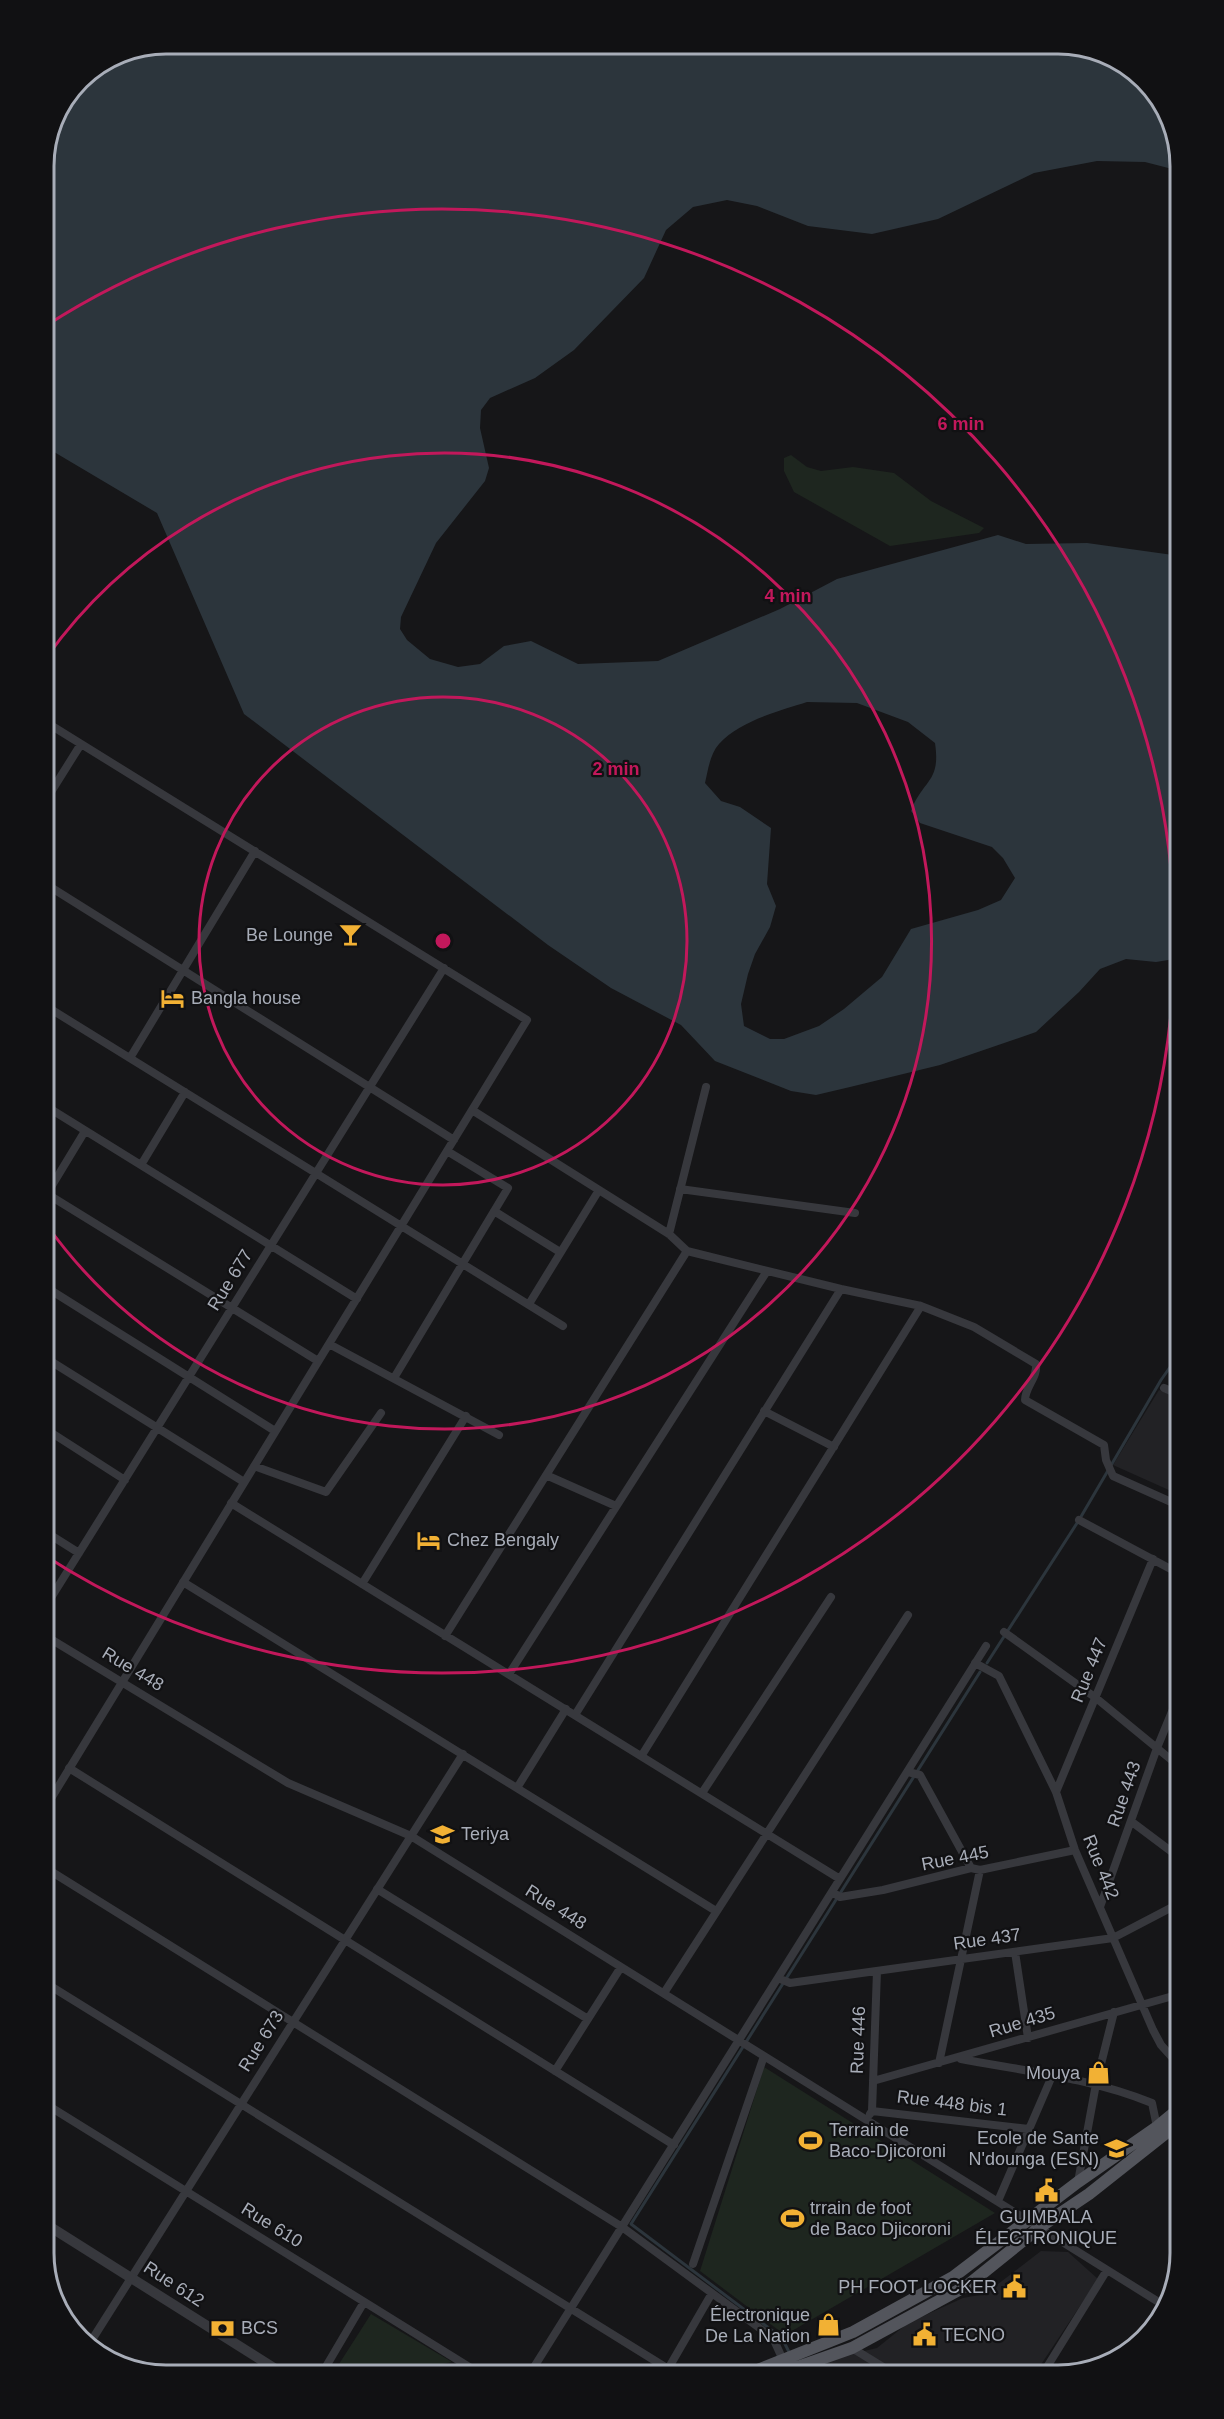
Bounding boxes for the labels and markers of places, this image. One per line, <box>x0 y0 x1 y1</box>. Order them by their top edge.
bar icon: Be Lounge <box>338 922 364 948</box>
place label: Be Lounge <box>246 925 333 945</box>
centre of rings <box>433 931 453 951</box>
hotel icon: Bangla house <box>160 985 186 1011</box>
place label: Bangla house <box>191 988 301 1008</box>
hotel icon: Chez Bengaly <box>416 1527 442 1553</box>
place label: Chez Bengaly <box>447 1530 559 1550</box>
school or university icon: Teriya <box>430 1821 456 1847</box>
place label: Teriya <box>461 1824 510 1844</box>
shop icon: Mouya <box>1085 2060 1111 2086</box>
place label: Mouya <box>1026 2063 1081 2083</box>
place label: Terrain de Baco-Djicoroni <box>829 2120 946 2161</box>
sports icon: Terrain de Baco-Djicoroni <box>798 2127 824 2153</box>
place label: Ecole de Sante N'dounga (ESN) <box>969 2128 1099 2169</box>
school or university icon: Ecole de Sante N'dounga (ESN) <box>1104 2135 1130 2161</box>
public building icon: GUIMBALA ÉLECTRONIQUE <box>1033 2178 1059 2204</box>
place label: trrain de foot de Baco Djicoroni <box>810 2198 951 2239</box>
sports icon: trrain de foot de Baco Djicoroni <box>779 2205 805 2231</box>
place label: GUIMBALA ÉLECTRONIQUE <box>975 2207 1117 2248</box>
public building icon: PH FOOT LOCKER <box>1002 2274 1028 2300</box>
place label: PH FOOT LOCKER <box>838 2277 997 2297</box>
place label: Électronique De La Nation <box>705 2305 810 2346</box>
shop icon: Électronique De La Nation <box>815 2312 841 2338</box>
bank icon: BCS <box>210 2315 236 2341</box>
place label: BCS <box>241 2318 278 2338</box>
public building icon: TECNO <box>911 2322 937 2348</box>
place label: TECNO <box>942 2325 1005 2345</box>

